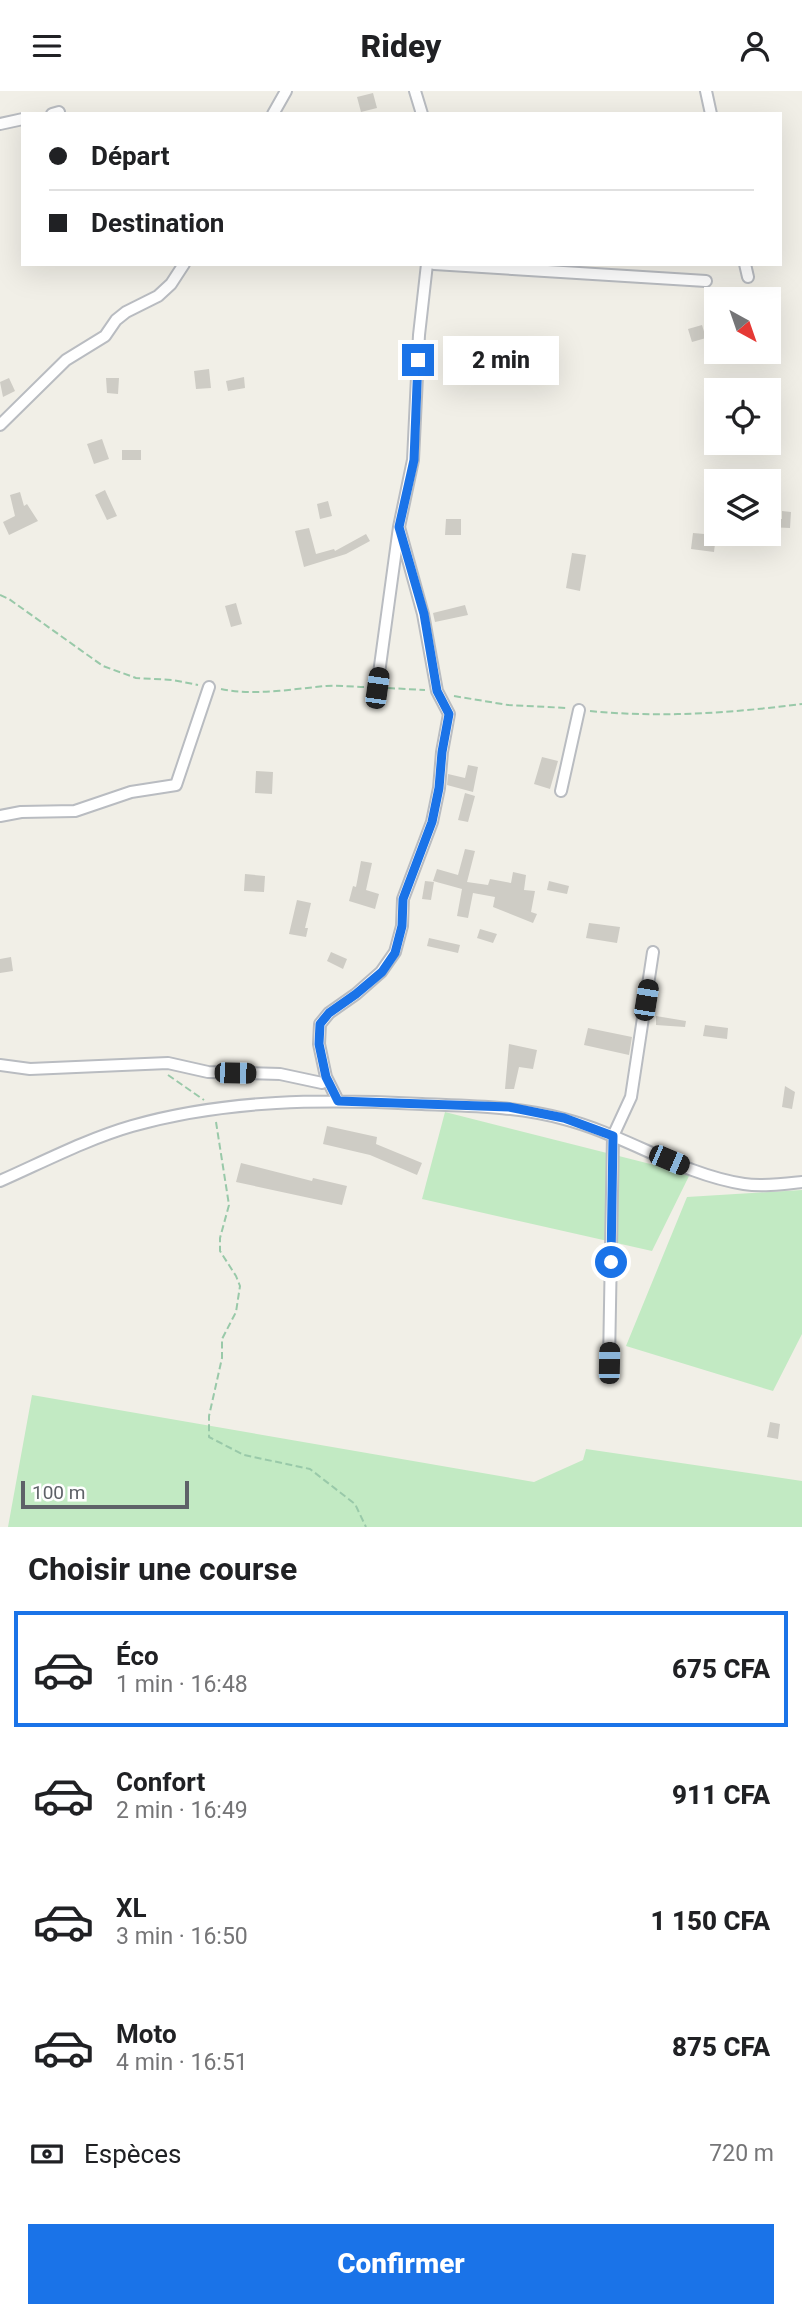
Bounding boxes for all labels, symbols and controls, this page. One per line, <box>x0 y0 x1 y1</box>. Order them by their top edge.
icon: menu <box>28 27 66 65</box>
text: Ridey <box>361 27 441 65</box>
icon: person <box>736 27 774 65</box>
text: Départ <box>91 141 169 171</box>
text: Destination <box>91 208 224 238</box>
north arrow <box>704 287 780 364</box>
map controls <box>704 287 781 546</box>
callout: 2 min <box>442 335 558 385</box>
route end <box>402 344 434 376</box>
text: 2 min <box>472 347 530 374</box>
button: locate <box>704 378 781 455</box>
button: layers <box>704 469 781 546</box>
car <box>364 666 391 710</box>
car <box>633 978 660 1022</box>
car <box>214 1062 257 1084</box>
car <box>646 1142 693 1178</box>
route start <box>595 1246 627 1278</box>
car <box>599 1342 620 1384</box>
scale bar <box>21 1478 189 1510</box>
text: 100 m <box>32 1481 85 1504</box>
text: Choisir une course <box>28 1550 297 1588</box>
icon: car <box>32 1638 95 1701</box>
text: Éco <box>116 1641 159 1671</box>
text: 675 CFA <box>672 1654 770 1684</box>
text: 1 min · 16:48 <box>116 1671 248 1698</box>
icon: car <box>32 1764 95 1827</box>
text: Confort <box>116 1767 205 1797</box>
text: 911 CFA <box>672 1780 770 1810</box>
text: 2 min · 16:49 <box>116 1797 248 1824</box>
icon: car <box>32 1890 95 1953</box>
text: XL <box>116 1893 147 1923</box>
text: 1 150 CFA <box>651 1906 770 1936</box>
text: 3 min · 16:50 <box>116 1923 248 1950</box>
icon: car <box>32 2016 95 2079</box>
text: Moto <box>116 2019 177 2049</box>
text: 875 CFA <box>672 2032 770 2062</box>
text: 4 min · 16:51 <box>116 2049 248 2076</box>
icon: cash <box>28 2135 66 2173</box>
text: Espèces <box>84 2139 181 2169</box>
text: 720 m <box>709 2140 774 2167</box>
button: Confirmer <box>28 2224 774 2304</box>

